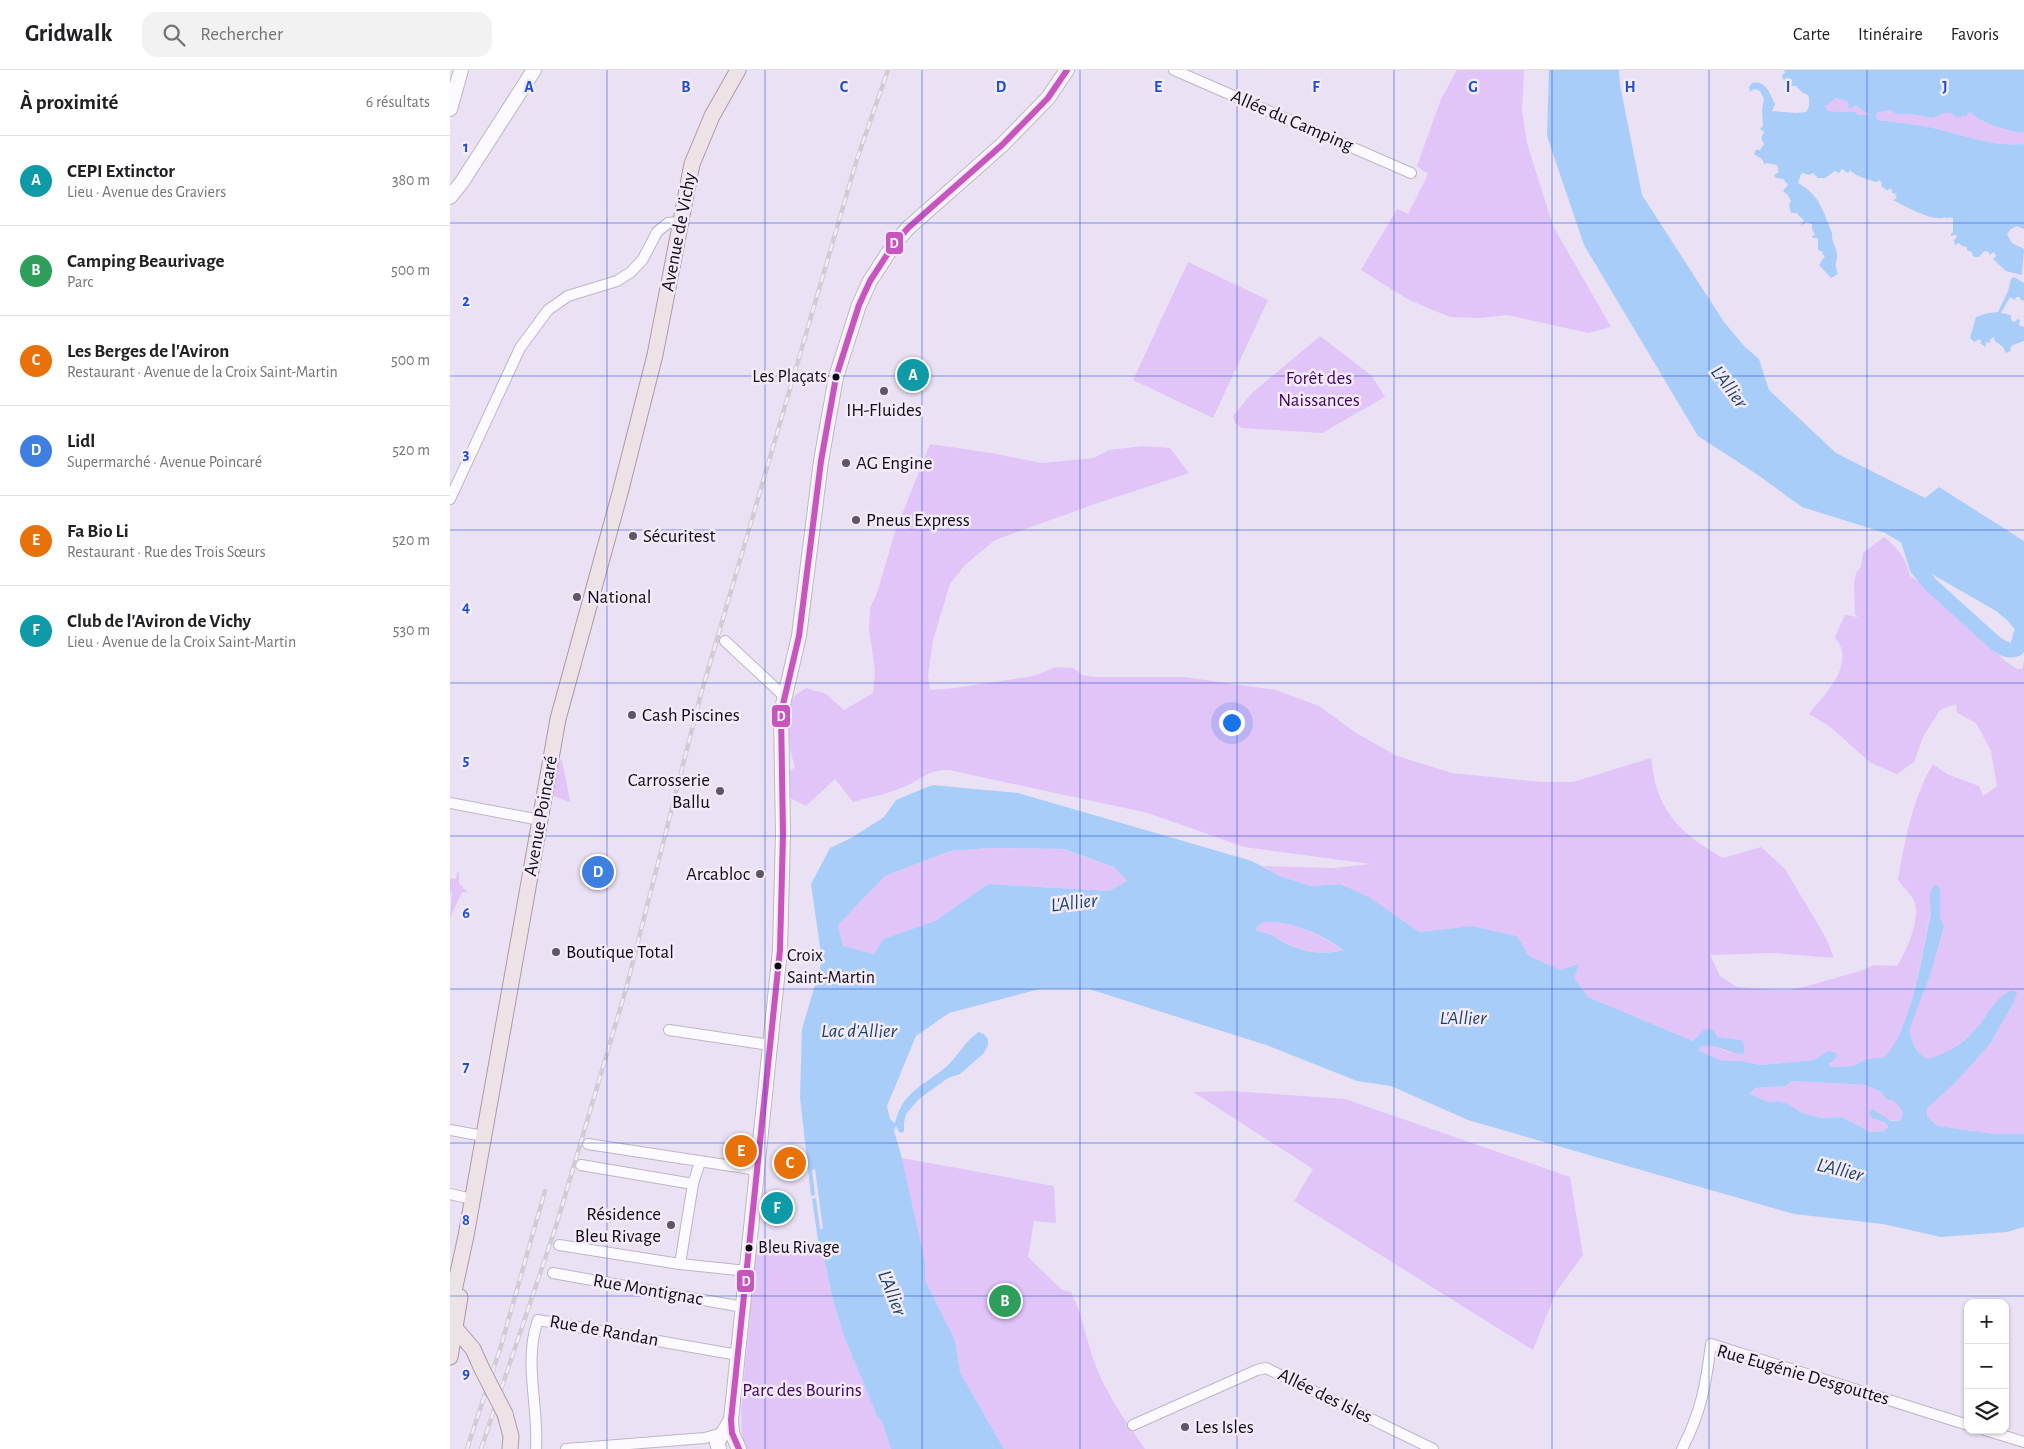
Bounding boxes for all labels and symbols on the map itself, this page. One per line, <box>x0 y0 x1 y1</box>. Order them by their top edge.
text: A <box>524 79 534 95</box>
text: B <box>681 79 691 95</box>
text: C <box>840 79 849 95</box>
text: D <box>996 79 1007 95</box>
text: E <box>1154 79 1162 95</box>
text: F <box>1312 79 1320 95</box>
text: G <box>1468 79 1478 95</box>
text: H <box>1624 79 1636 95</box>
text: I <box>1786 79 1790 95</box>
text: J <box>1942 79 1948 95</box>
street label: Allée du Camping <box>1228 87 1357 156</box>
text: 1 <box>463 139 469 155</box>
street label: Avenue de Vichy <box>658 171 700 293</box>
line badge: D <box>885 231 904 255</box>
text: D <box>889 237 899 251</box>
text: 2 <box>462 293 470 309</box>
pin: A <box>897 356 929 394</box>
water label: L'Allier <box>1707 362 1751 412</box>
place label: Les Plaçats <box>752 368 827 386</box>
park label: Forêt des Naissances <box>1278 369 1360 410</box>
marker: Les Plaçats <box>831 372 841 382</box>
marker: IH-Fluides <box>878 385 890 397</box>
place label: IH-Fluides <box>846 401 922 420</box>
text: 3 <box>463 446 470 462</box>
place label: AG Engine <box>856 454 932 473</box>
marker: AG Engine <box>840 457 852 469</box>
place label: Pneus Express <box>866 511 970 530</box>
marker: Pneus Express <box>850 514 862 526</box>
place label: Sécuritest <box>643 527 716 546</box>
marker: Sécuritest <box>627 530 639 542</box>
place label: National <box>587 588 651 607</box>
marker: National <box>571 591 583 603</box>
text: 4 <box>462 599 470 615</box>
line badge: D <box>771 704 791 728</box>
place label: Cash Piscines <box>642 706 740 725</box>
marker: Cash Piscines <box>626 709 638 721</box>
text: D <box>776 710 786 724</box>
your location <box>1219 710 1245 736</box>
text: 5 <box>463 752 470 768</box>
street label: Avenue Poincaré <box>521 754 561 878</box>
place label: Carrosserie Ballu <box>628 771 710 812</box>
marker: Carrosserie Ballu <box>714 785 726 797</box>
pin: D <box>582 853 614 891</box>
place label: Arcabloc <box>686 865 750 884</box>
marker: Arcabloc <box>754 868 766 880</box>
water label: L'Allier <box>1049 890 1099 916</box>
text: 6 <box>462 905 470 921</box>
place label: Boutique Total <box>566 943 674 962</box>
marker: Boutique Total <box>550 946 562 958</box>
place label: Croix Saint-Martin <box>787 947 875 987</box>
marker: Croix Saint-Martin <box>773 961 783 971</box>
water label: L'Allier <box>1440 1008 1487 1028</box>
water label: Lac d'Allier <box>821 1021 897 1041</box>
text: 7 <box>463 1059 470 1075</box>
pin: E <box>725 1132 757 1170</box>
pin: C <box>774 1144 806 1182</box>
water label: L'Allier <box>1815 1155 1866 1186</box>
pin: F <box>761 1189 793 1227</box>
place label: Résidence Bleu Rivage <box>575 1205 661 1246</box>
text: 8 <box>462 1212 470 1228</box>
marker: Résidence Bleu Rivage <box>665 1219 677 1231</box>
place label: Bleu Rivage <box>758 1239 840 1257</box>
marker: Bleu Rivage <box>744 1243 754 1253</box>
water label: L'Allier <box>874 1267 910 1319</box>
line badge: D <box>736 1269 755 1293</box>
street label: Rue Montignac <box>592 1271 704 1309</box>
text: D <box>741 1275 751 1289</box>
pin: B <box>989 1282 1021 1320</box>
street label: Rue de Randan <box>548 1312 660 1350</box>
street label: Rue Eugénie Desgouttes <box>1715 1341 1891 1409</box>
text: 9 <box>462 1365 470 1381</box>
street label: Allée des Isles <box>1275 1365 1375 1427</box>
park label: Parc des Bourins <box>742 1381 862 1400</box>
place label: Les Isles <box>1195 1418 1254 1437</box>
marker: Les Isles <box>1179 1421 1191 1433</box>

